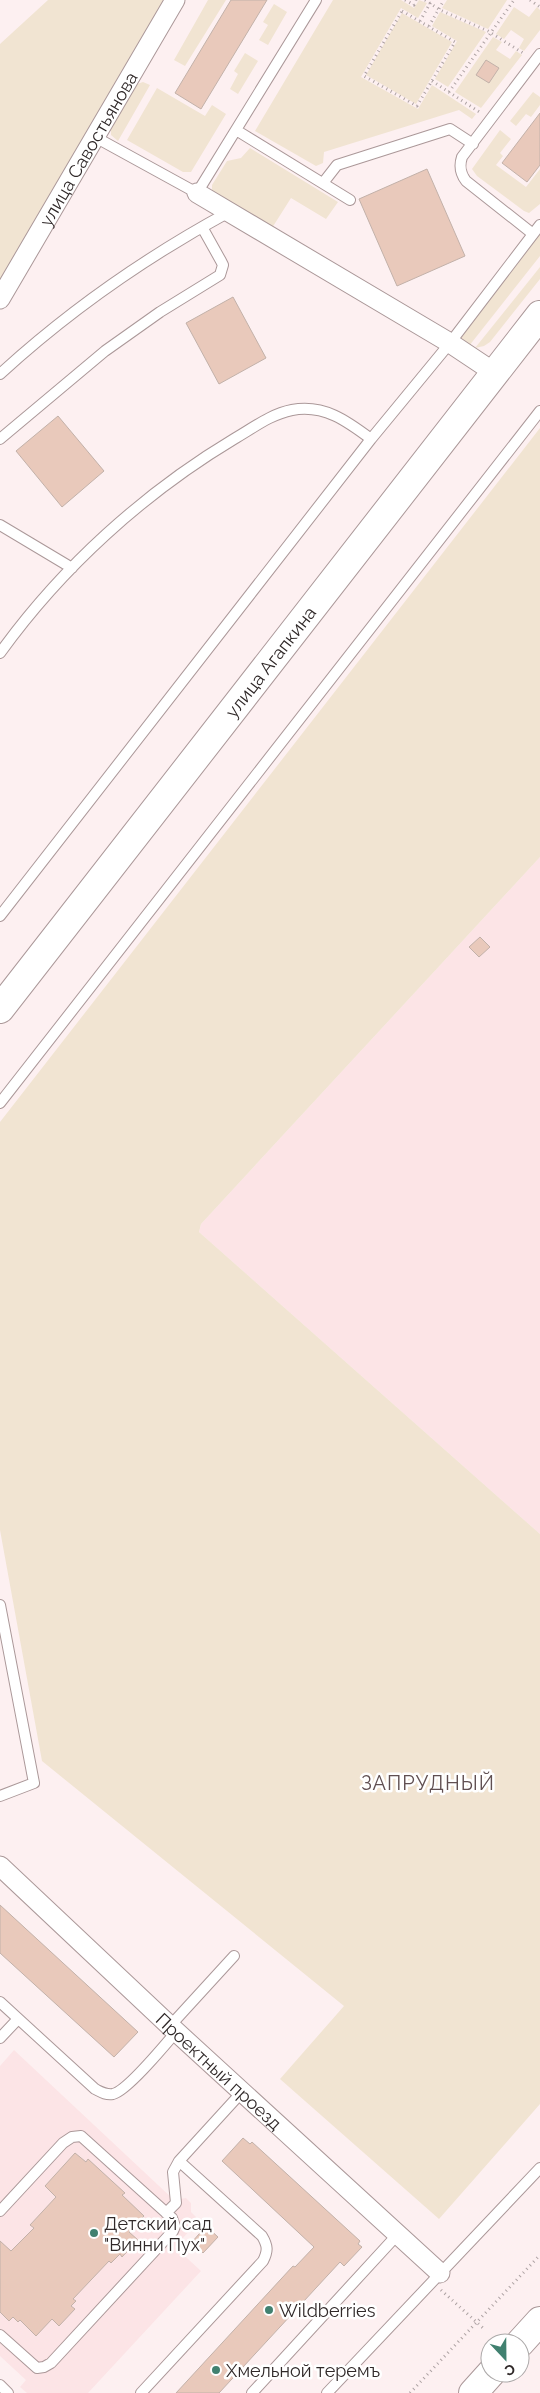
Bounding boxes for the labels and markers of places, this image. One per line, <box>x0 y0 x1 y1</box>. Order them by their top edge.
place label: Детский сад "Винни Пух" <box>104 2213 212 2255</box>
marker: Детский сад "Винни Пух" <box>88 2227 100 2239</box>
place label: Wildberries <box>279 2300 376 2321</box>
marker: Wildberries <box>263 2304 275 2316</box>
place label: Хмельной теремъ <box>226 2360 381 2381</box>
marker: Хмельной теремъ <box>210 2364 222 2376</box>

